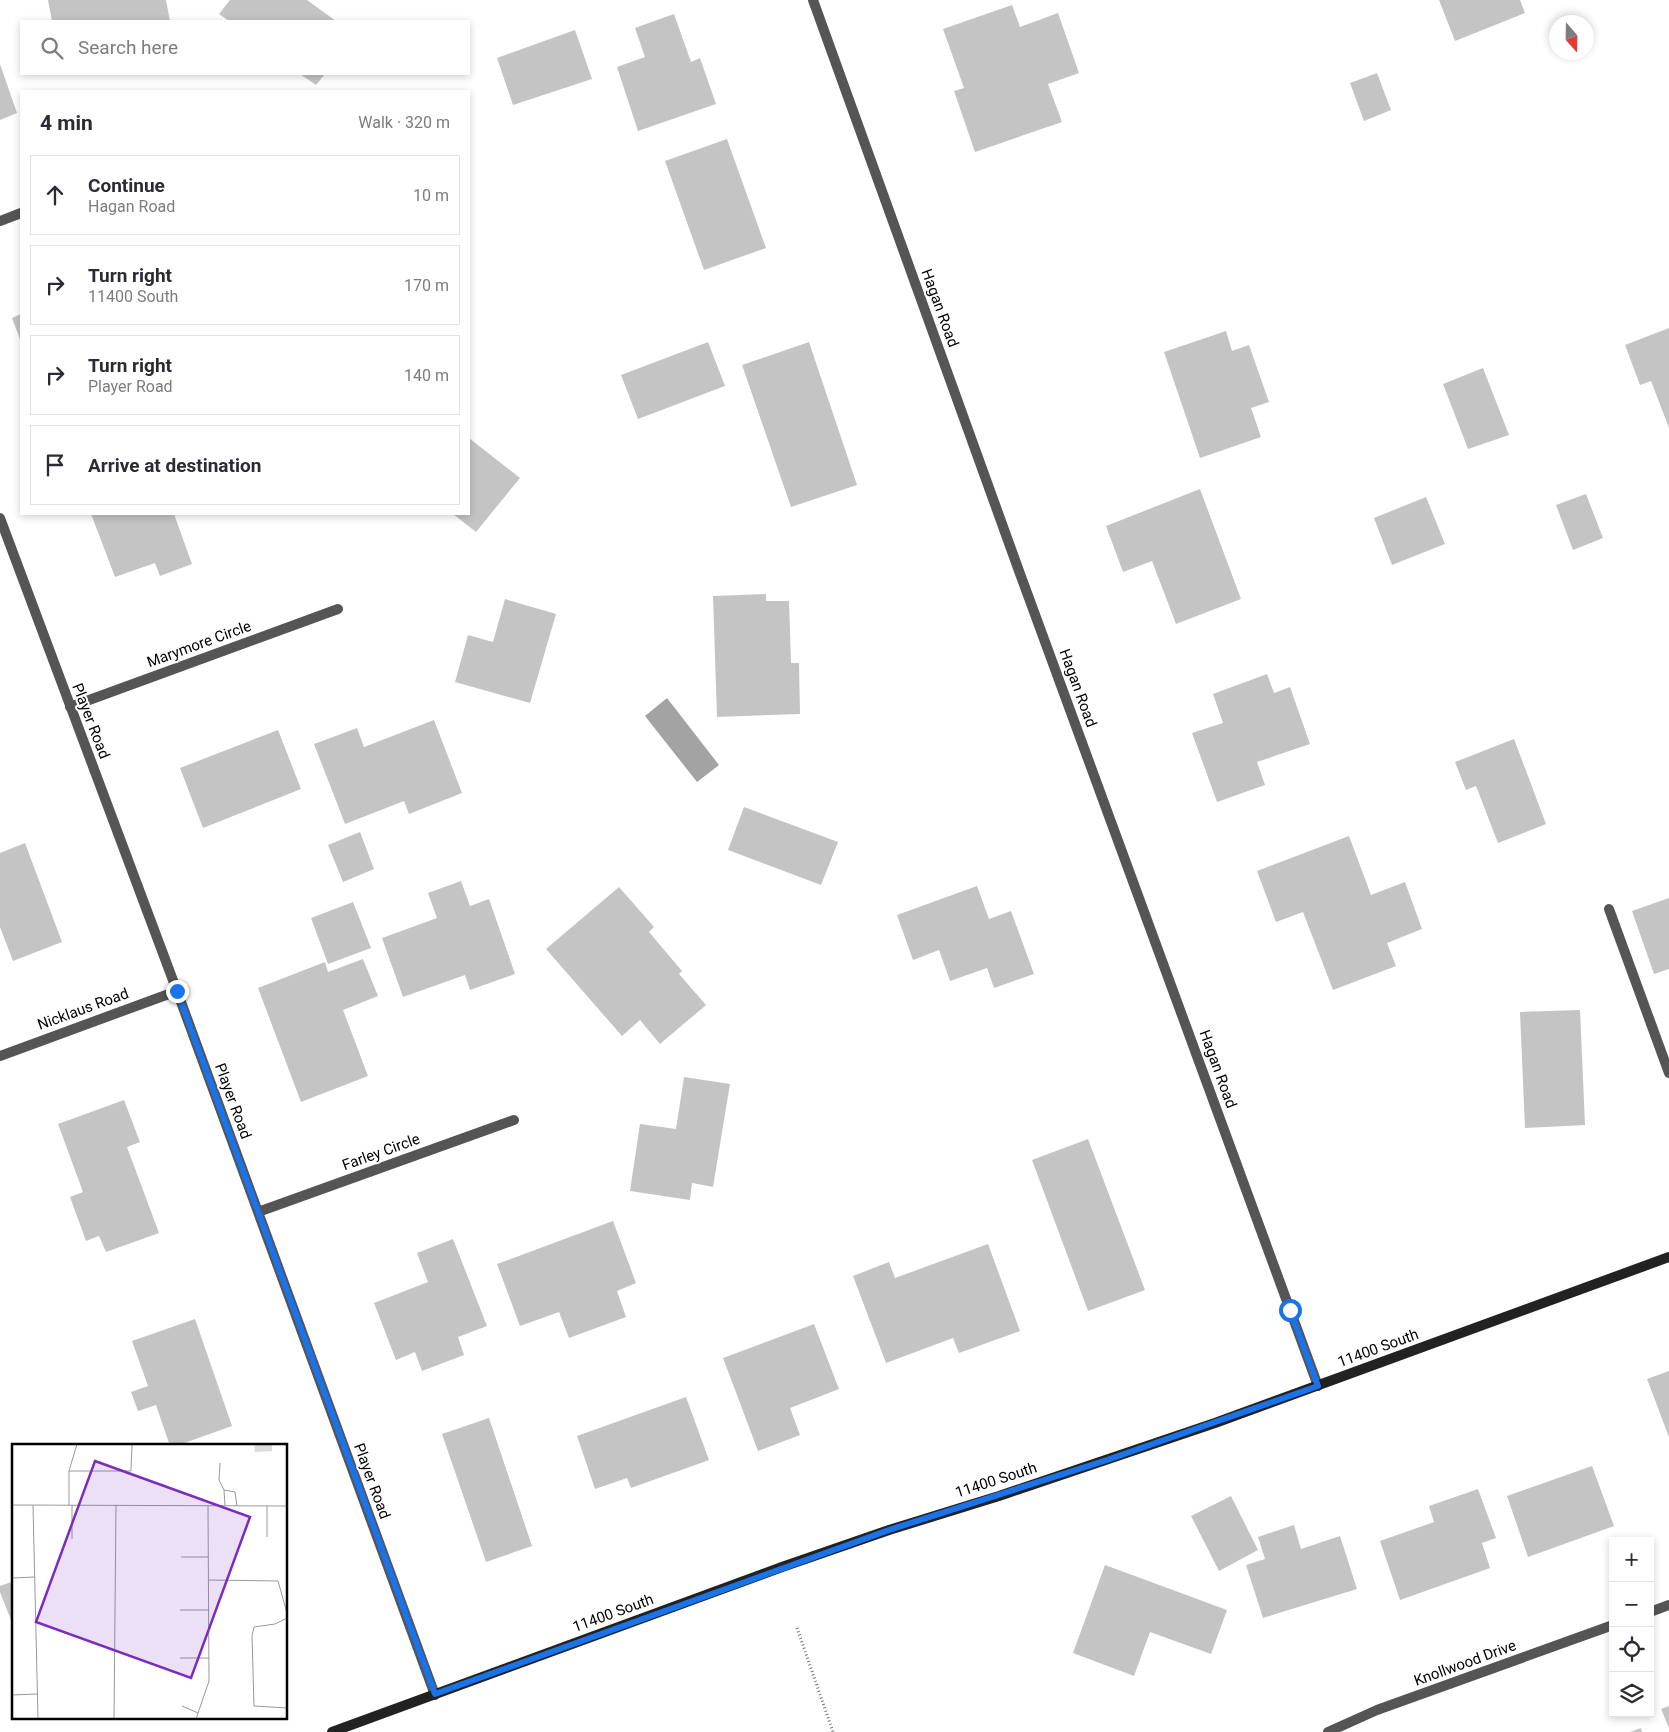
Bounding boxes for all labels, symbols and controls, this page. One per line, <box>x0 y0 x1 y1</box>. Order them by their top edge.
north arrow <box>1549 15 1594 60</box>
search box <box>20 20 470 75</box>
icon: search <box>38 34 66 62</box>
text: Search here <box>78 36 178 59</box>
text: 4 min <box>40 111 93 135</box>
text: Walk · 320 m <box>358 113 450 132</box>
text: Continue <box>88 174 165 197</box>
icon: ahead <box>41 181 69 209</box>
text: 10 m <box>413 186 449 205</box>
text: Hagan Road <box>88 197 175 216</box>
text: Turn right <box>88 264 172 287</box>
street label: Hagan Road <box>918 266 962 350</box>
icon: right <box>41 271 69 299</box>
text: 170 m <box>404 276 449 295</box>
text: 11400 South <box>88 287 178 306</box>
text: Turn right <box>88 354 172 377</box>
icon: right <box>41 361 69 389</box>
text: 140 m <box>404 366 449 385</box>
text: Player Road <box>88 377 173 396</box>
icon: arrive <box>41 451 69 479</box>
text: Arrive at destination <box>88 454 261 477</box>
street label: Marymore Circle <box>144 617 254 671</box>
street label: Hagan Road <box>1056 646 1100 730</box>
street label: Player Road <box>68 681 114 761</box>
route end <box>166 980 189 1003</box>
street label: Nicklaus Road <box>35 984 131 1034</box>
street label: Hagan Road <box>1196 1027 1240 1111</box>
street label: Player Road <box>211 1061 255 1141</box>
street label: Farley Circle <box>340 1130 422 1174</box>
route start <box>1279 1299 1302 1322</box>
street label: 11400 South <box>1335 1325 1421 1371</box>
street label: Player Road <box>350 1441 394 1521</box>
inset map <box>12 1444 288 1720</box>
street label: 11400 South <box>953 1458 1039 1502</box>
map controls <box>1609 1537 1654 1717</box>
button: + <box>1609 1537 1654 1582</box>
button: − <box>1609 1582 1654 1627</box>
street label: 11400 South <box>570 1590 656 1636</box>
button: locate <box>1609 1627 1654 1672</box>
street label: Knollwood Drive <box>1411 1636 1519 1690</box>
button: layers <box>1609 1672 1654 1717</box>

